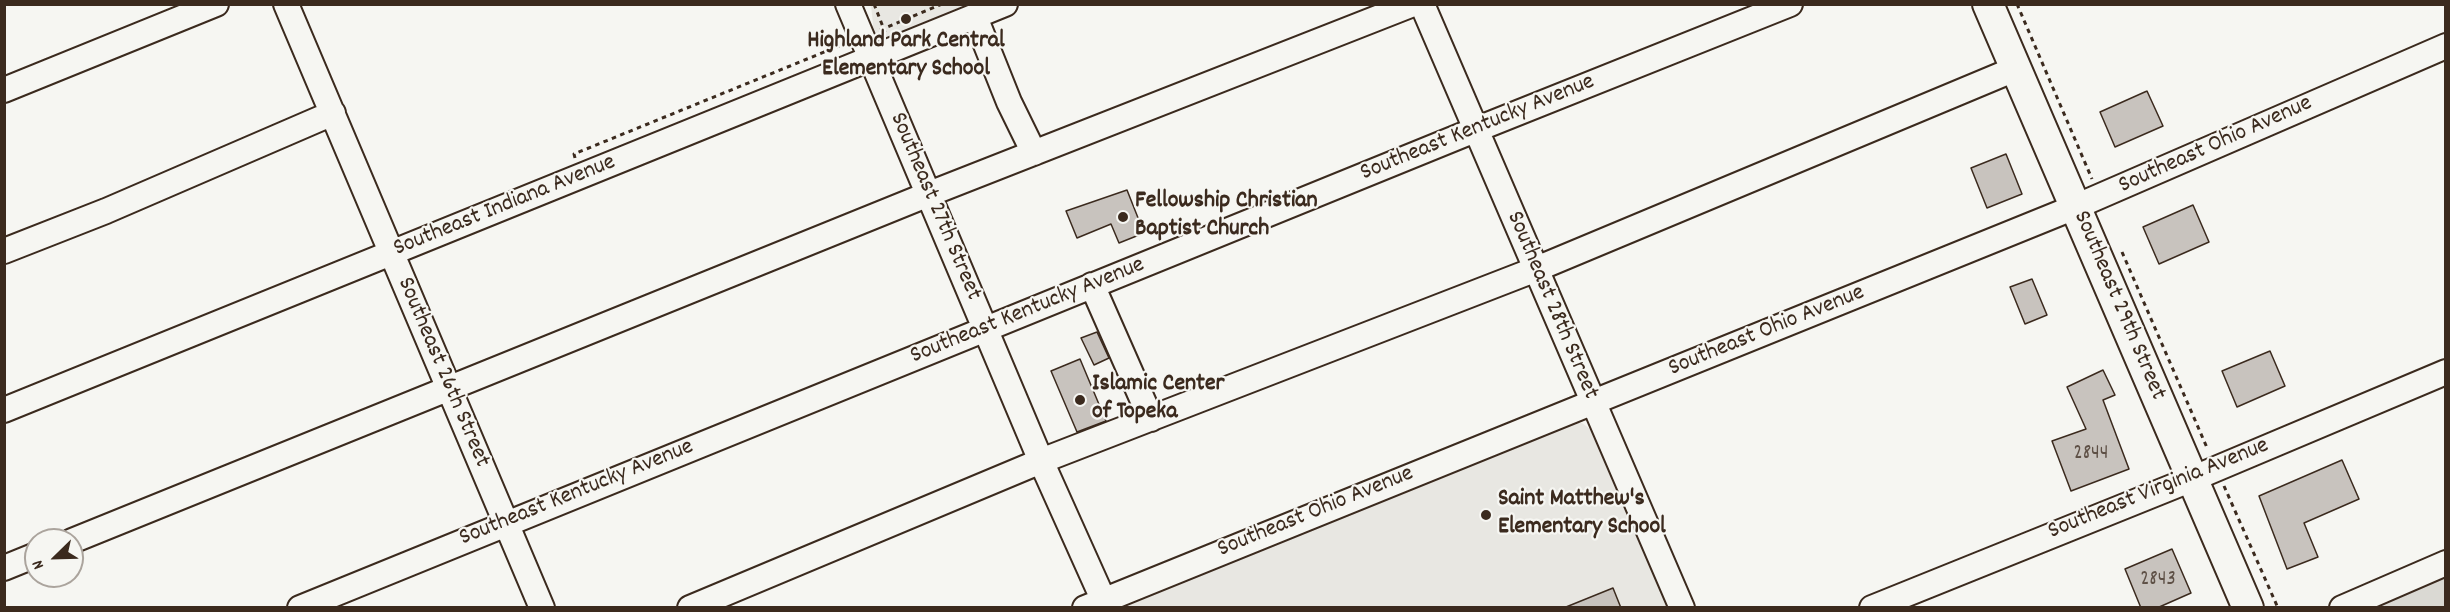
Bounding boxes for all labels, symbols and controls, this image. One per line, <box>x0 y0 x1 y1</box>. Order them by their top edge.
marker: Highland Park Central Elementary School <box>899 12 913 26</box>
place label: Highland Park Central Elementary School <box>807 29 1005 85</box>
street label: Southeast Kentucky Avenue <box>1357 69 1599 189</box>
street label: Southeast Ohio Avenue <box>2115 90 2317 202</box>
street label: Southeast 27th Street <box>881 109 987 305</box>
street label: Southeast Indiana Avenue <box>390 149 620 265</box>
place label: Fellowship Christian Baptist Church <box>1135 189 1318 245</box>
street label: Southeast 29th Street <box>2065 207 2171 405</box>
street label: Southeast 28th Street <box>1498 208 1604 404</box>
marker: Fellowship Christian Baptist Church <box>1116 210 1130 224</box>
street label: Southeast Kentucky Avenue <box>907 252 1149 372</box>
street label: Southeast 26th Street <box>389 274 495 472</box>
street label: Southeast Ohio Avenue <box>1665 280 1869 384</box>
place label: Islamic Center of Topeka <box>1092 372 1224 428</box>
marker: Islamic Center of Topeka <box>1073 393 1087 407</box>
street label: Southeast Virginia Avenue <box>2044 433 2274 547</box>
street label: Southeast Kentucky Avenue <box>456 434 698 554</box>
house number: 2844 <box>2073 442 2109 468</box>
street label: Southeast Ohio Avenue <box>1214 461 1418 565</box>
place label: Saint Matthew's Elementary School <box>1498 487 1666 543</box>
marker: Saint Matthew's Elementary School <box>1479 508 1493 522</box>
north arrow <box>24 528 84 588</box>
text: N <box>27 556 51 573</box>
house number: 2843 <box>2140 568 2176 594</box>

